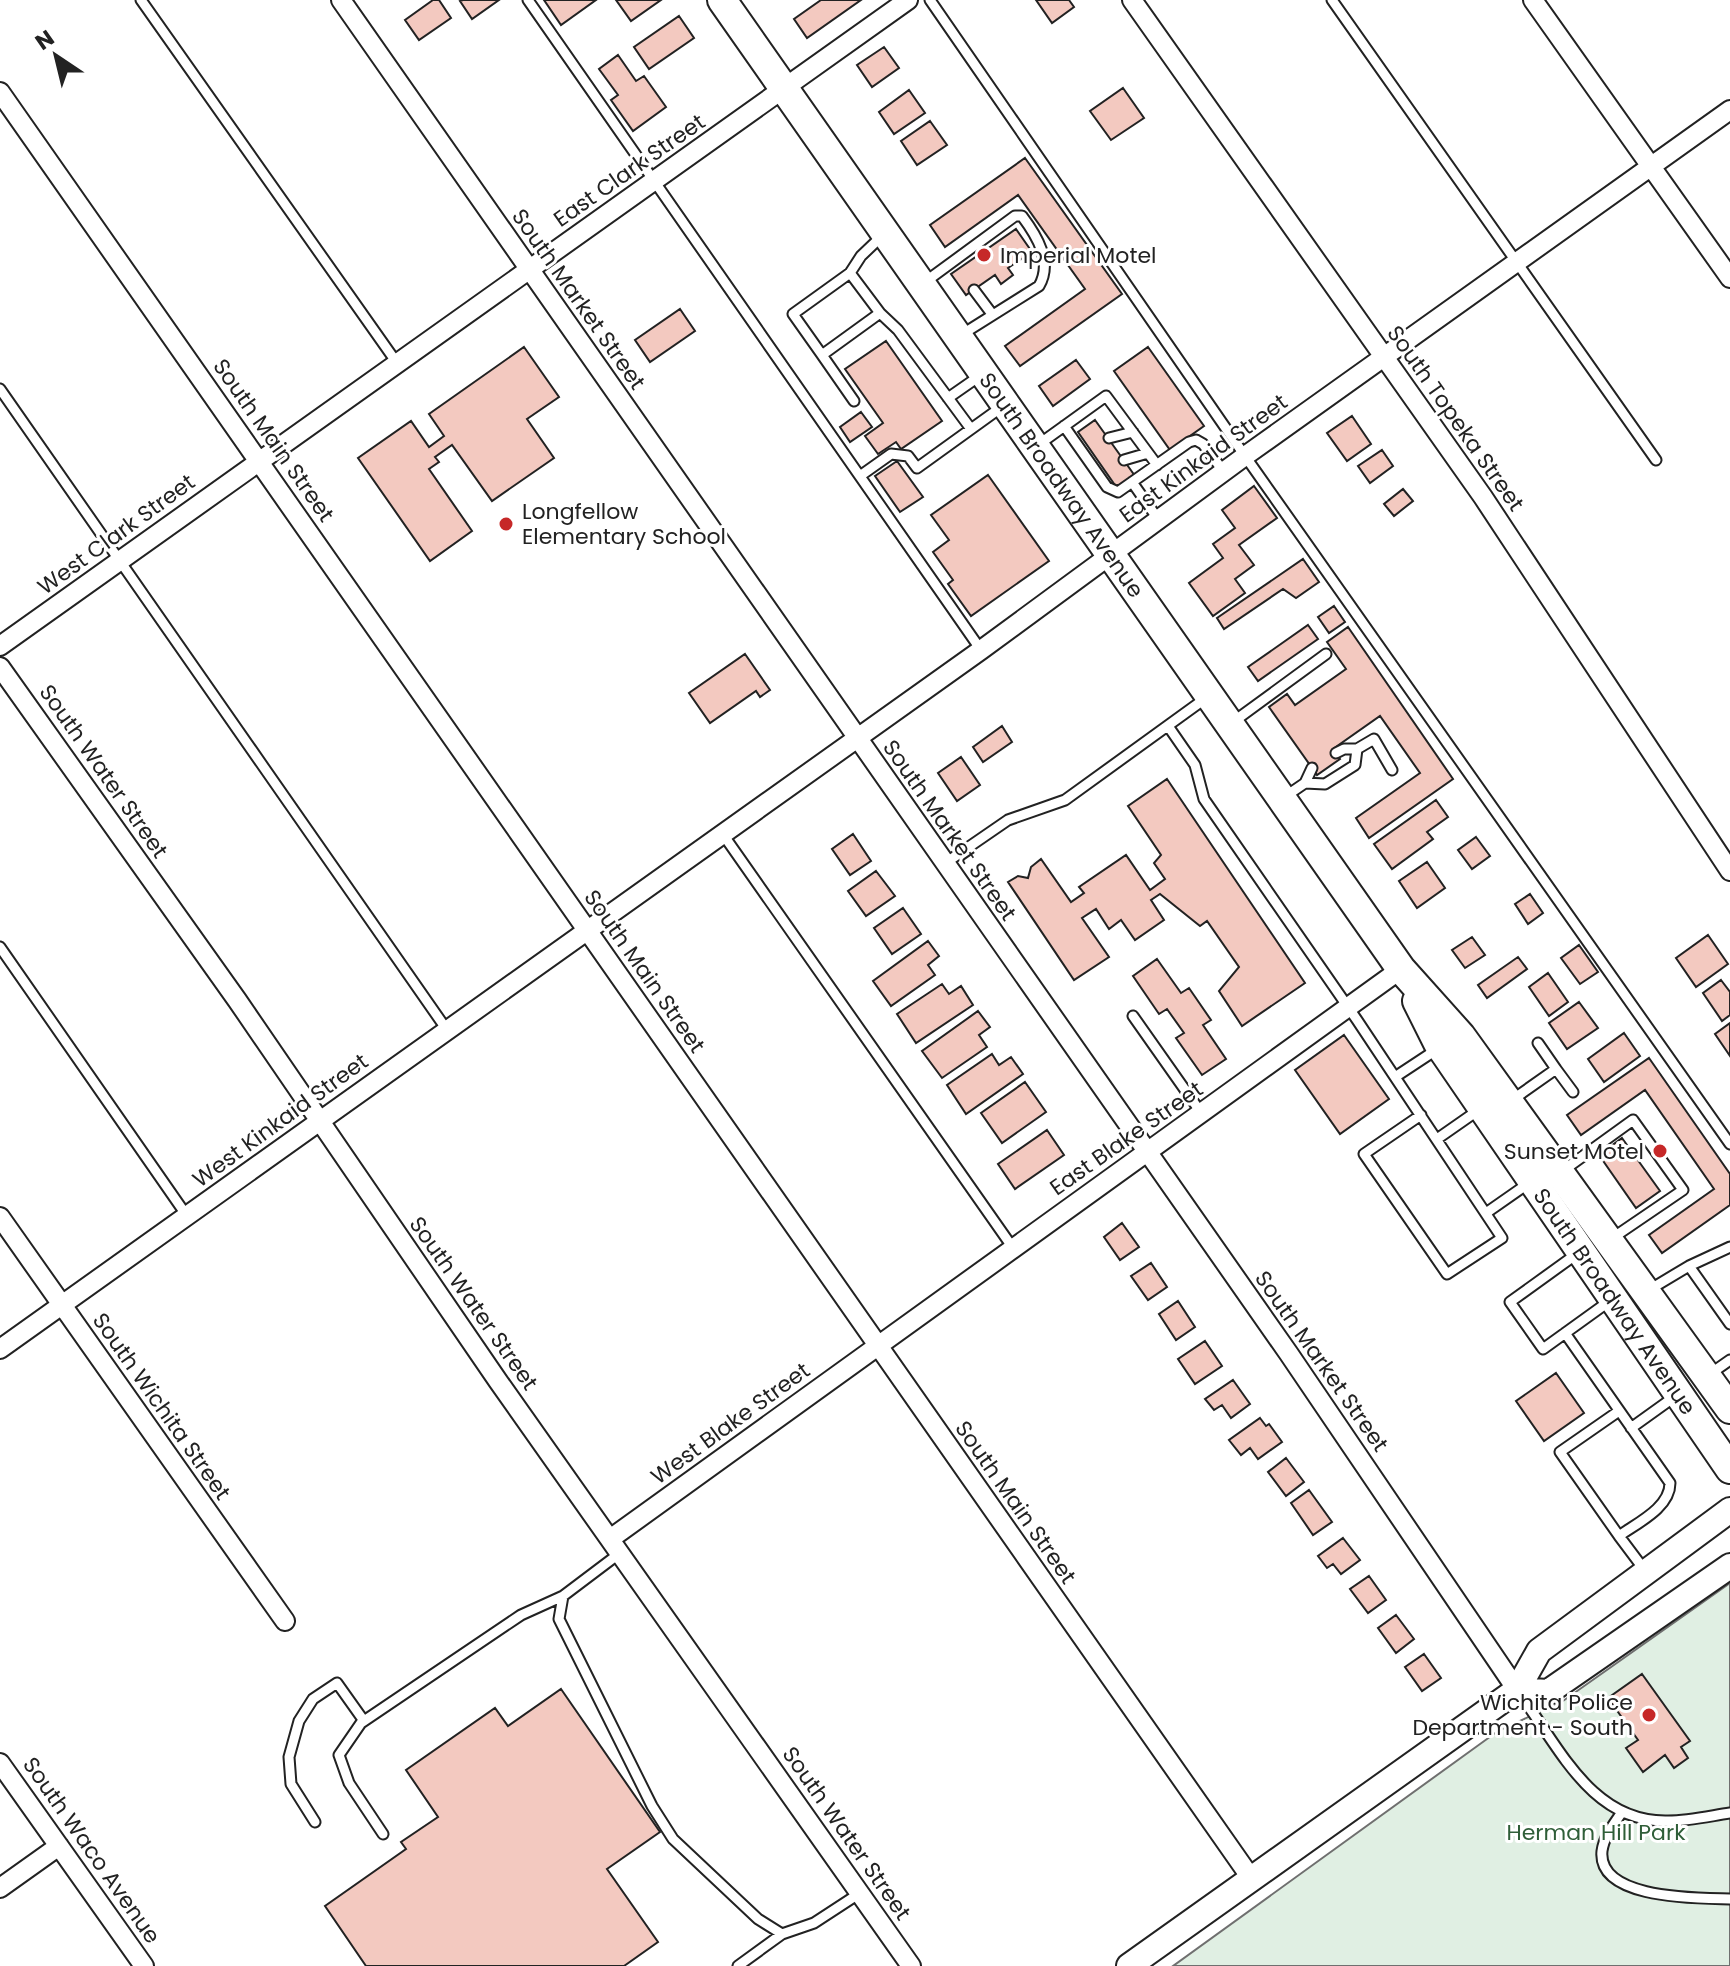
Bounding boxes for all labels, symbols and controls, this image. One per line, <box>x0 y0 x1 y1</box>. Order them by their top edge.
north arrow <box>16 16 96 96</box>
text: N <box>29 23 60 57</box>
street label: East Clark Street <box>547 106 711 234</box>
street label: South Market Street <box>504 203 653 396</box>
place label: Imperial Motel <box>1000 240 1156 271</box>
marker: Imperial Motel <box>975 246 993 264</box>
street label: South Topeka Street <box>1380 319 1531 517</box>
street label: South Main Street <box>206 352 342 528</box>
street label: South Broadway Avenue <box>972 366 1151 604</box>
street label: East Kinkaid Street <box>1113 387 1294 530</box>
street label: West Clark Street <box>31 467 201 602</box>
place label: Longfellow Elementary School <box>522 496 726 552</box>
marker: Longfellow Elementary School <box>497 515 515 533</box>
street label: South Water Street <box>32 678 175 864</box>
street label: South Market Street <box>875 734 1024 927</box>
street label: South Main Street <box>577 883 713 1059</box>
street label: West Kinkaid Street <box>186 1046 374 1195</box>
street label: East Blake Street <box>1043 1074 1209 1203</box>
place label: Sunset Motel <box>1504 1136 1644 1167</box>
marker: Sunset Motel <box>1651 1142 1669 1160</box>
street label: South Broadway Avenue <box>1526 1182 1703 1421</box>
street label: South Water Street <box>402 1210 545 1396</box>
street label: South Market Street <box>1247 1265 1396 1458</box>
street label: South Wichita Street <box>85 1306 238 1506</box>
street label: West Blake Street <box>645 1355 816 1492</box>
street label: South Main Street <box>948 1414 1084 1590</box>
place label: Wichita Police Department - South <box>1412 1687 1633 1743</box>
marker: Wichita Police Department - South <box>1640 1706 1658 1724</box>
street label: South Water Street <box>775 1740 918 1926</box>
street label: South Waco Avenue <box>15 1751 168 1950</box>
park label: Herman Hill Park <box>1506 1817 1686 1848</box>

